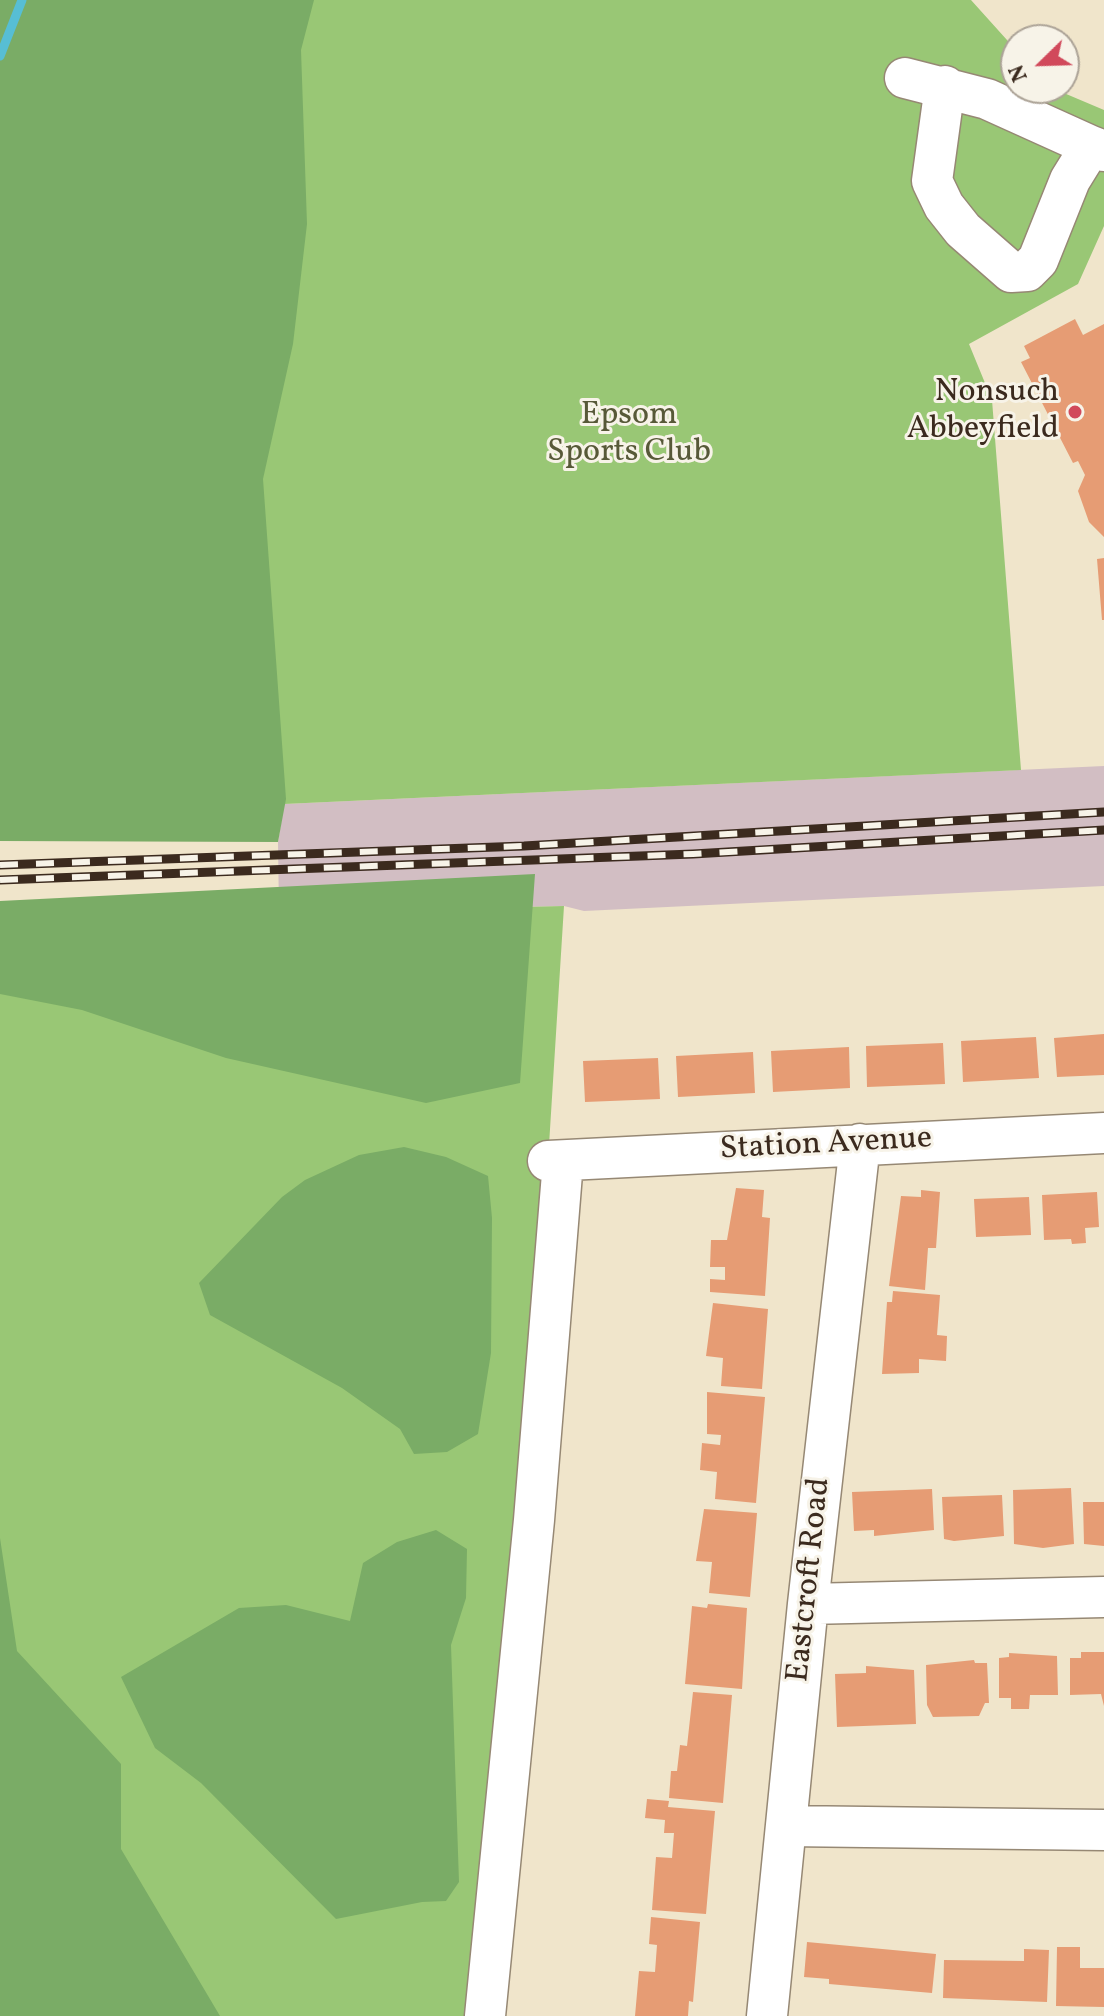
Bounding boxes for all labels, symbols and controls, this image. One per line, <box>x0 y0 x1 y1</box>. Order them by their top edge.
north arrow <box>1000 24 1080 104</box>
text: N <box>1002 59 1037 86</box>
place label: Nonsuch Abbeyfield <box>907 375 1059 450</box>
park label: Epsom Sports Club <box>547 398 711 473</box>
marker: Nonsuch Abbeyfield <box>1066 403 1084 421</box>
street label: Station Avenue <box>719 1121 933 1171</box>
street label: Eastcroft Road <box>781 1476 841 1684</box>

